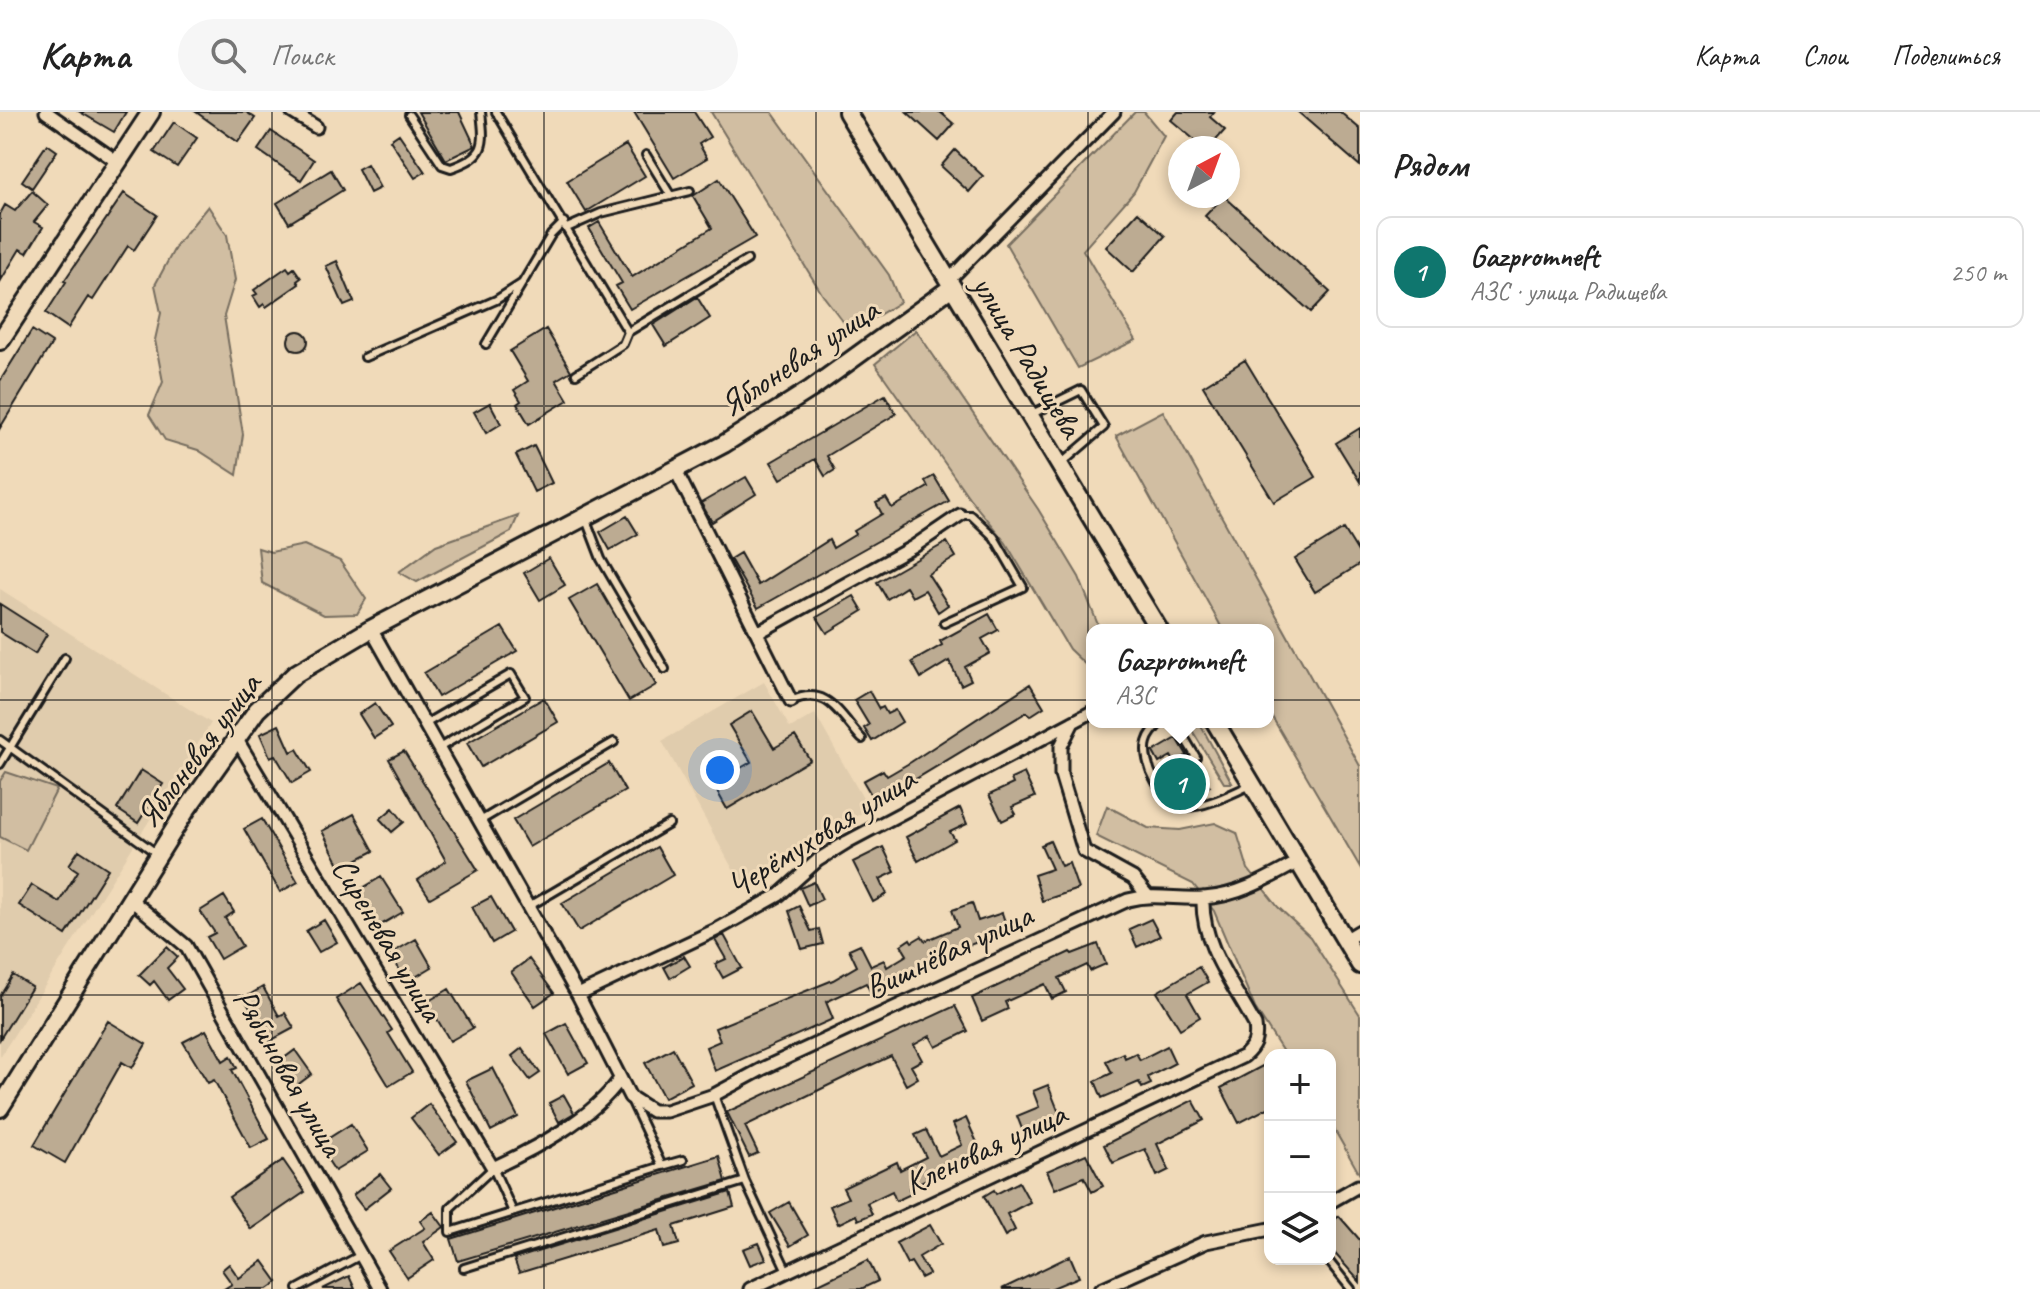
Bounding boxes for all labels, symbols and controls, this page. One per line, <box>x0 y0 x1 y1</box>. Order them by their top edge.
search box <box>178 19 738 91</box>
text: Карта <box>40 32 130 79</box>
icon: search <box>206 33 250 77</box>
text: Поиск <box>270 36 334 74</box>
text: Карта <box>1695 38 1759 73</box>
text: Слои <box>1803 38 1848 73</box>
text: Поделиться <box>1892 38 2000 73</box>
north arrow <box>1168 136 1240 208</box>
text: Рядом <box>1392 143 1468 186</box>
text: Gazpromneft <box>1470 237 1599 275</box>
text: 1 <box>1414 256 1426 289</box>
text: 250 m <box>1950 256 2006 289</box>
street label: улица Радищева <box>962 265 1094 447</box>
text: АЗС · улица Радищева <box>1470 275 1666 308</box>
street label: Яблоневая улица <box>711 287 889 426</box>
popup <box>1086 624 1274 728</box>
text: Gazpromneft <box>1116 641 1244 679</box>
street label: Яблоневая улица <box>126 662 272 836</box>
text: АЗС <box>1116 679 1155 712</box>
your location <box>700 750 740 790</box>
pin: 1 <box>1154 754 1206 814</box>
street label: Черёмуховая улица <box>719 756 925 907</box>
street label: Сиреневая улица <box>322 849 455 1031</box>
street label: Вишнёвая улица <box>857 892 1041 1009</box>
street label: Рябиновая улица <box>224 981 355 1166</box>
map controls <box>1264 1049 1336 1265</box>
button: + <box>1264 1049 1336 1121</box>
street label: Кленовая улица <box>897 1091 1075 1204</box>
button: − <box>1264 1121 1336 1193</box>
button: layers <box>1264 1193 1336 1265</box>

